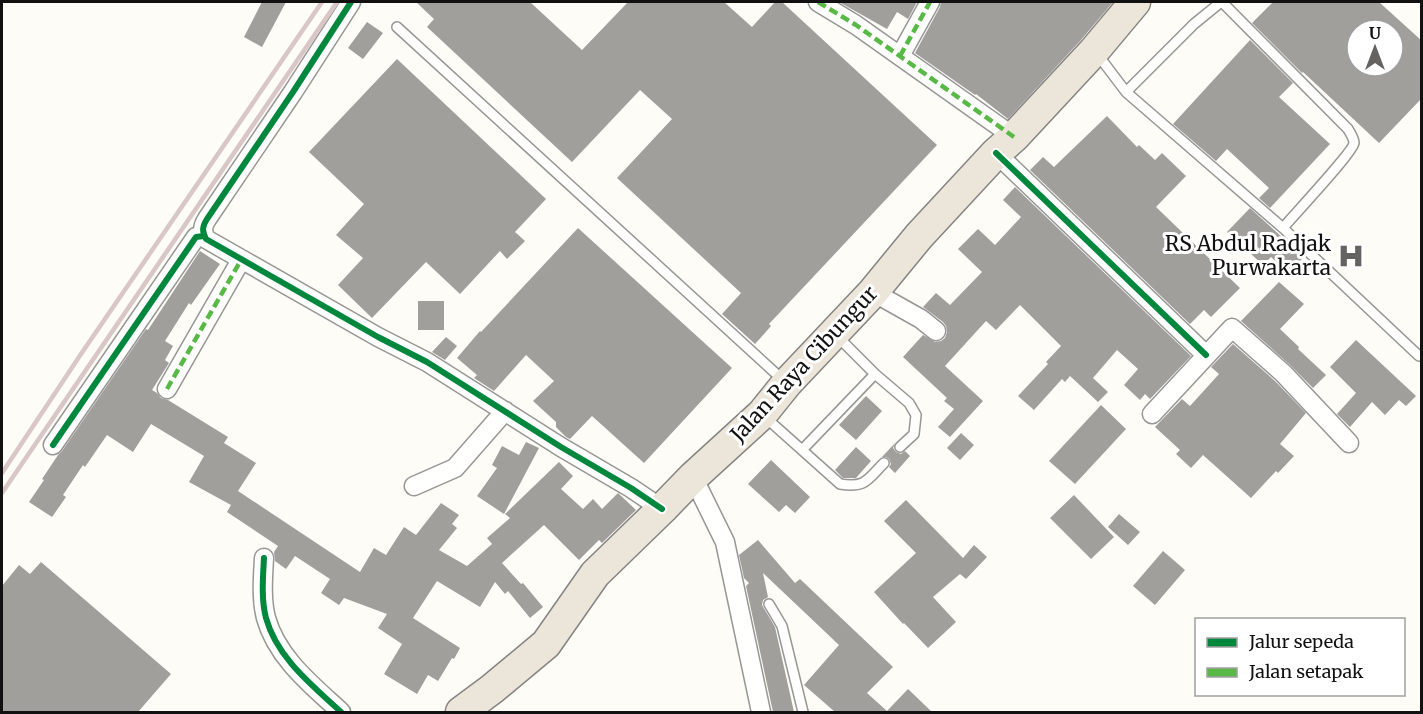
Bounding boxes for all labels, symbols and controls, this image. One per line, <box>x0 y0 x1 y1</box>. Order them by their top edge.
north arrow <box>1345 18 1405 78</box>
text: U <box>1369 23 1381 43</box>
place label: RS Abdul Radjak Purwakarta <box>1165 230 1332 281</box>
hospital icon: RS Abdul Radjak Purwakarta <box>1336 241 1366 271</box>
street label: Jalan Raya Cibungur <box>724 280 883 448</box>
legend <box>1195 618 1405 696</box>
text: Jalur sepeda <box>1248 630 1354 653</box>
text: Jalan setapak <box>1248 660 1364 683</box>

